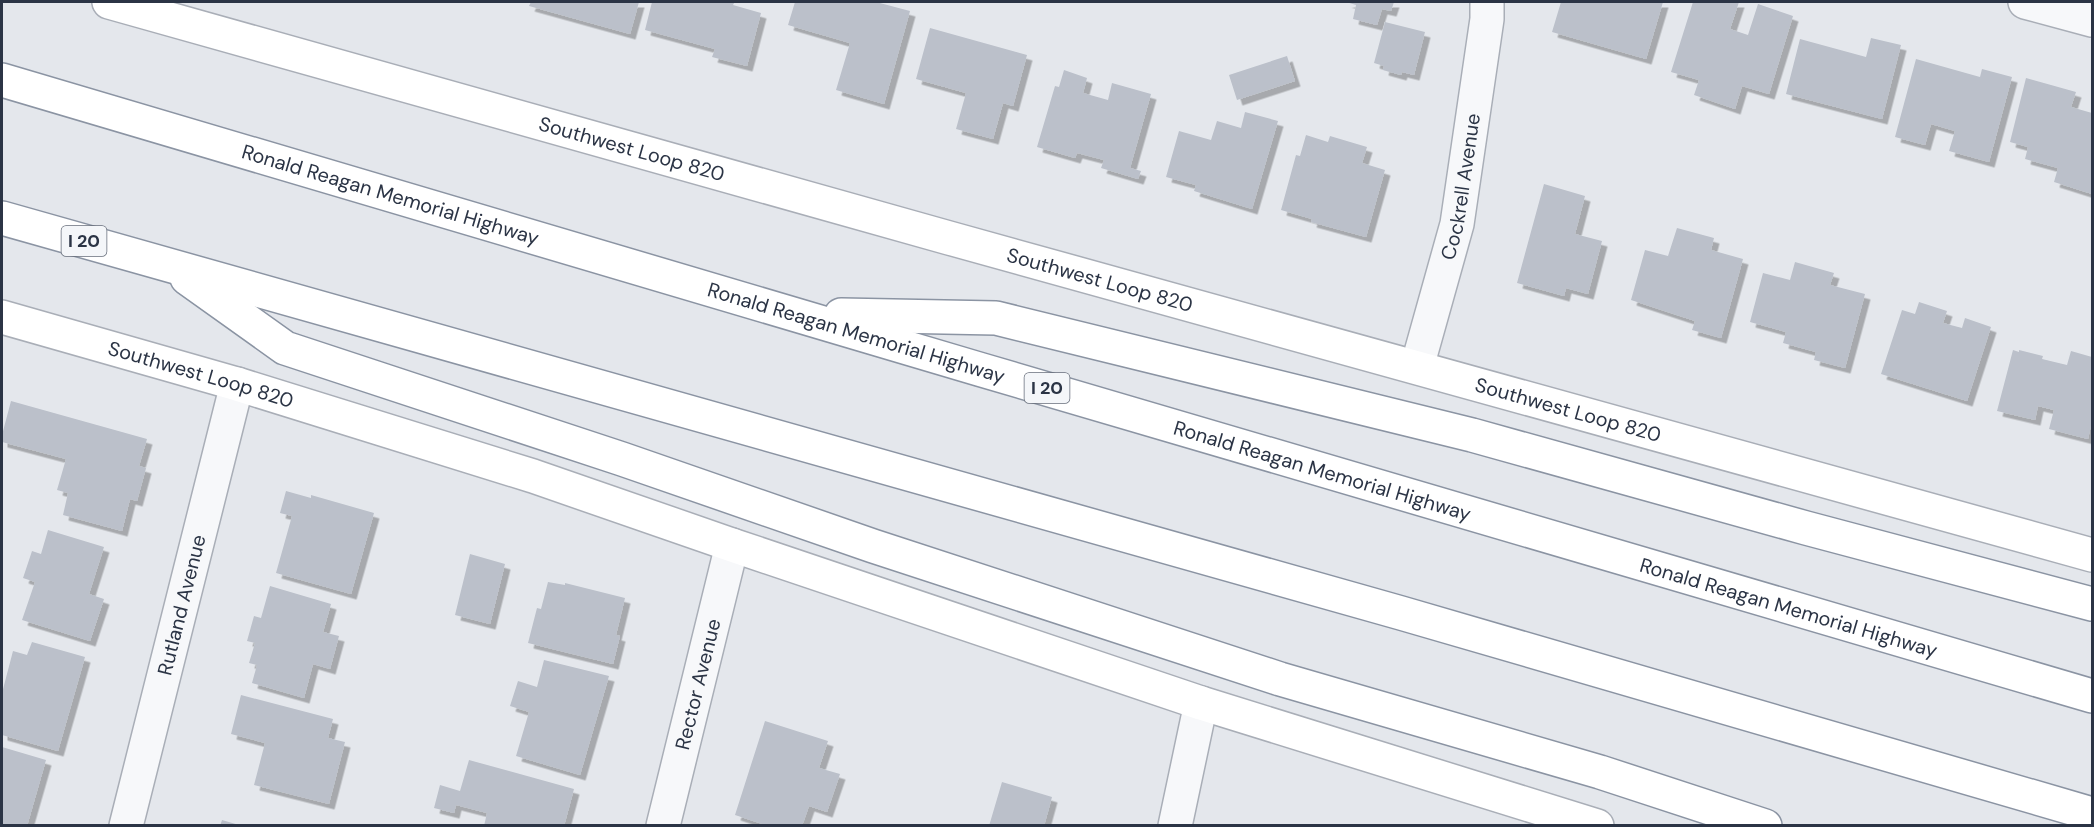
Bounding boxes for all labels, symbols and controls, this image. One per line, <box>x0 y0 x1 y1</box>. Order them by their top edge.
street label: Southwest Loop 820 <box>536 110 728 187</box>
street label: Cockrell Avenue <box>1435 112 1486 263</box>
street label: Ronald Reagan Memorial Highway <box>239 138 542 251</box>
road number: I 20 <box>62 226 106 256</box>
street label: Southwest Loop 820 <box>1004 242 1196 318</box>
street label: Ronald Reagan Memorial Highway <box>705 276 1008 389</box>
street label: Southwest Loop 820 <box>105 335 297 414</box>
street label: Southwest Loop 820 <box>1472 372 1664 448</box>
road number: I 20 <box>1024 373 1070 403</box>
street label: Ronald Reagan Memorial Highway <box>1171 414 1474 527</box>
street label: Rutland Avenue <box>151 532 212 678</box>
street label: Ronald Reagan Memorial Highway <box>1637 552 1941 663</box>
street label: Rector Avenue <box>669 616 726 752</box>

